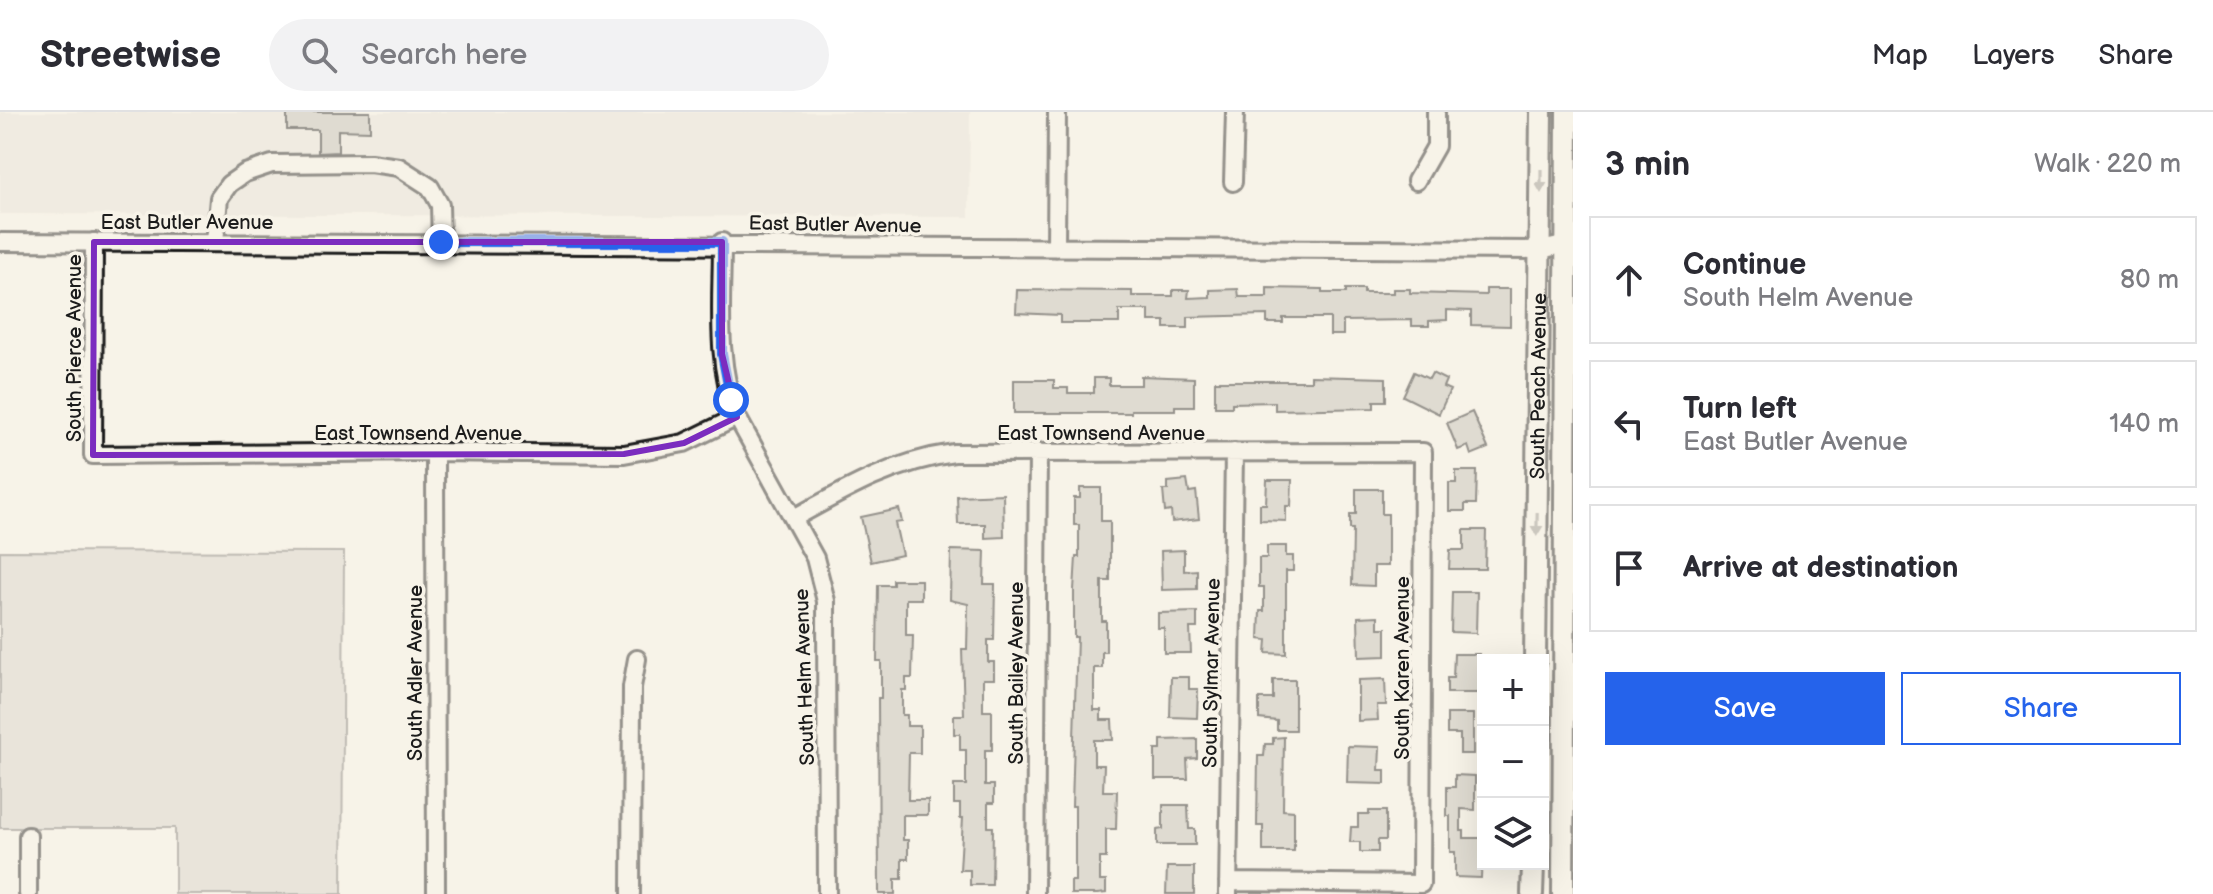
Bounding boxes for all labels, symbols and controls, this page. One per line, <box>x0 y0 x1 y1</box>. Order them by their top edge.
search box <box>269 19 829 91</box>
text: Streetwise <box>40 33 221 78</box>
icon: search <box>297 33 341 77</box>
text: Search here <box>361 37 527 73</box>
text: Map <box>1872 39 1928 72</box>
text: Layers <box>1972 39 2055 72</box>
text: Share <box>2099 39 2173 72</box>
text: 3 min <box>1605 144 1690 185</box>
text: Walk · 220 m <box>2034 149 2181 180</box>
one-way arrow <box>1535 169 1547 194</box>
street label: East Butler Avenue <box>101 211 274 235</box>
street label: East Butler Avenue <box>748 211 922 239</box>
route end <box>423 224 459 260</box>
text: Continue <box>1683 247 1806 283</box>
street label: South Pierce Avenue <box>63 254 87 442</box>
icon: ahead <box>1607 258 1651 302</box>
text: 80 m <box>2120 265 2179 296</box>
text: South Helm Avenue <box>1683 283 1913 314</box>
street label: South Peach Avenue <box>1526 293 1552 479</box>
route start <box>713 382 749 418</box>
text: Turn left <box>1683 391 1797 427</box>
icon: left <box>1607 402 1651 446</box>
text: 140 m <box>2109 409 2179 440</box>
street label: East Townsend Avenue <box>314 422 522 446</box>
street label: East Townsend Avenue <box>997 422 1205 446</box>
text: East Butler Avenue <box>1683 427 1908 458</box>
one-way arrow <box>1531 512 1543 537</box>
icon: arrive <box>1607 546 1651 590</box>
text: Arrive at destination <box>1683 550 1959 586</box>
street label: South Karen Avenue <box>1391 576 1415 760</box>
street label: South Sylmar Avenue <box>1198 578 1226 768</box>
street label: South Bailey Avenue <box>1005 581 1029 764</box>
street label: South Adler Avenue <box>404 585 428 761</box>
street label: South Helm Avenue <box>790 588 820 766</box>
map controls <box>1477 654 1549 870</box>
button: + <box>1477 654 1549 726</box>
button: Save <box>1605 672 1885 745</box>
button: Share <box>1901 672 2181 745</box>
button: − <box>1477 726 1549 798</box>
button: layers <box>1477 798 1549 870</box>

